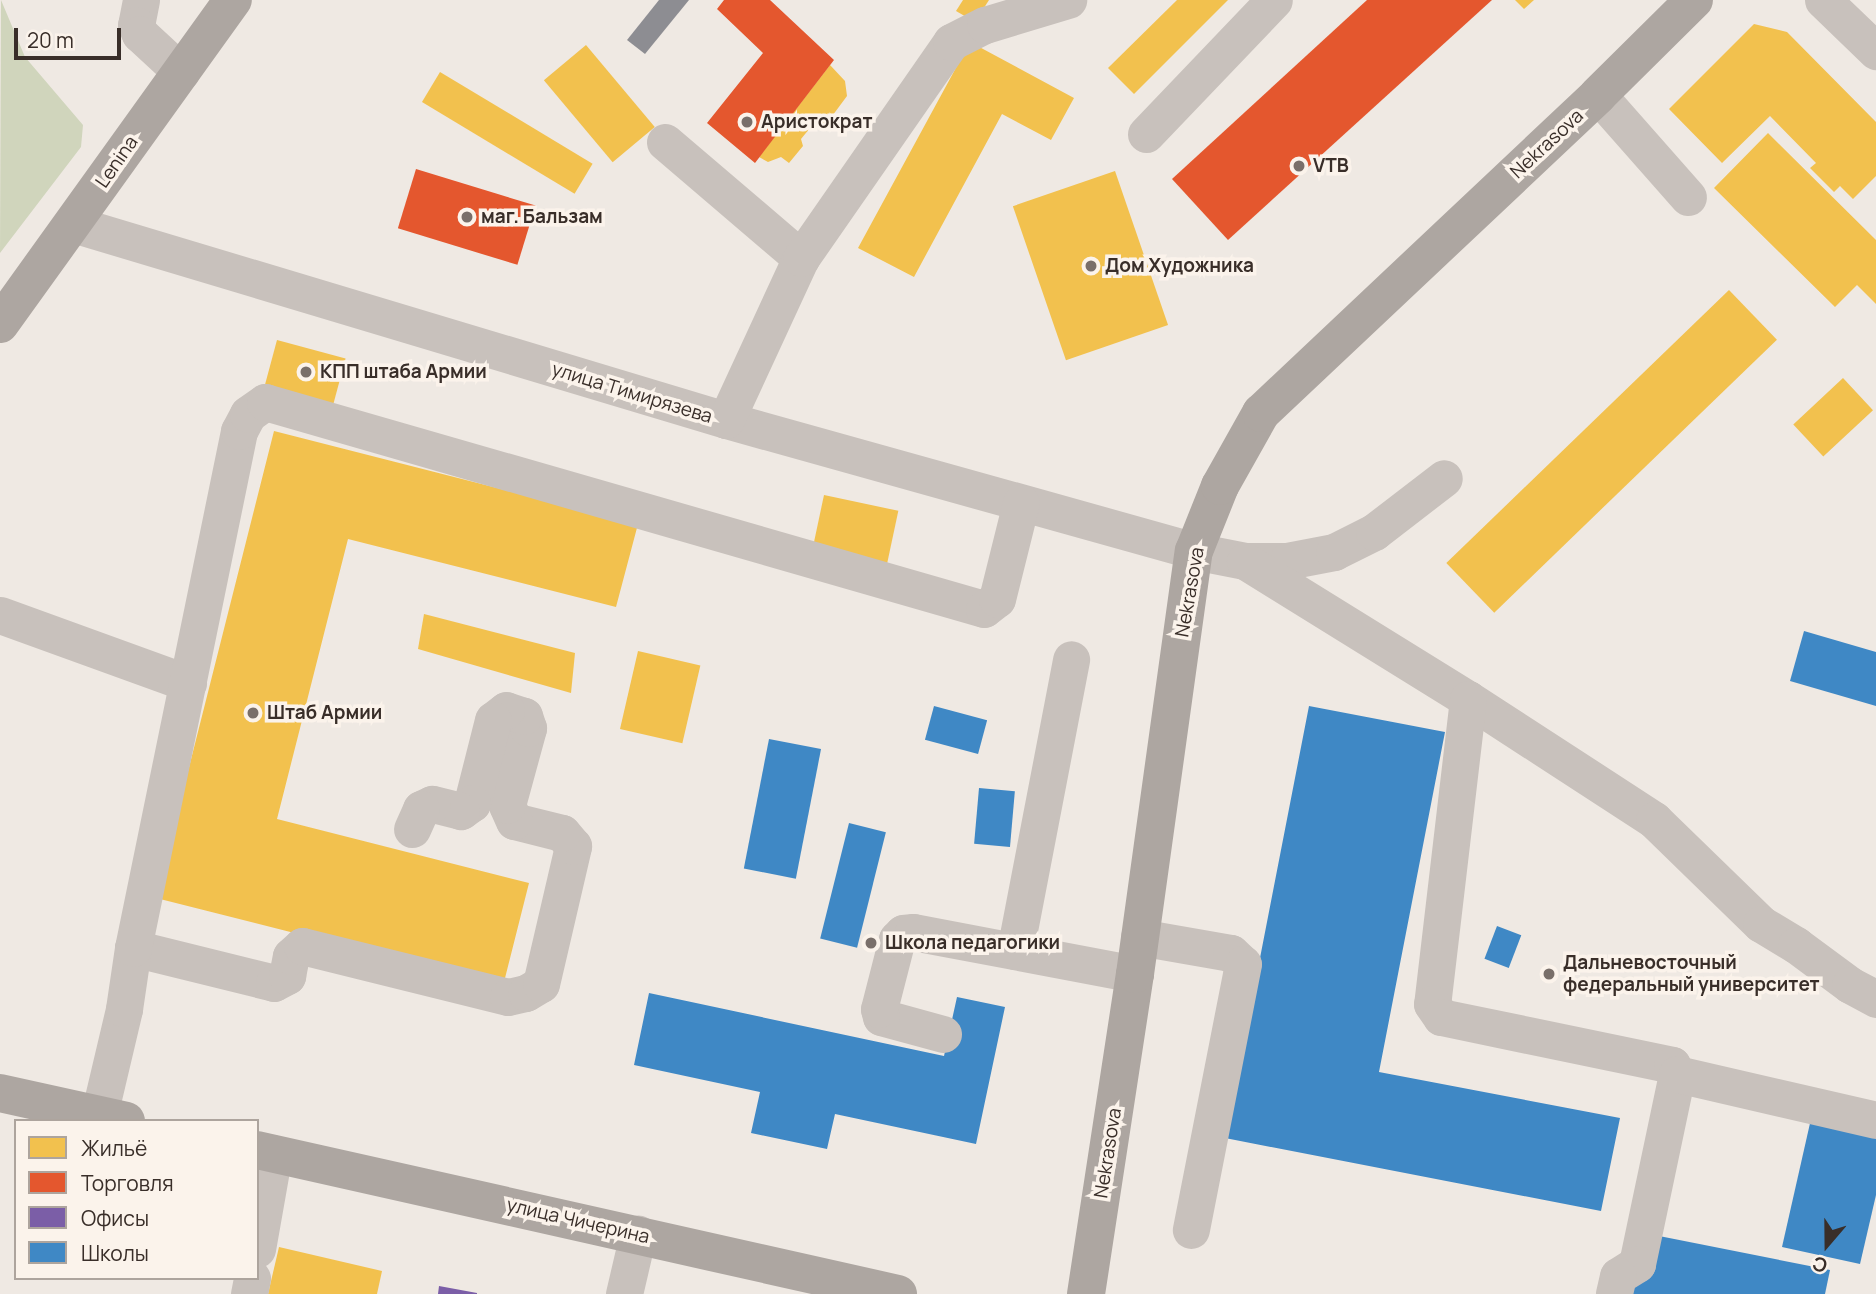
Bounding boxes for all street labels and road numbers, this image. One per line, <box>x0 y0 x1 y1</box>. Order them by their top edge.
street label: Nekrasova <box>1506 105 1588 183</box>
street label: Lenina <box>91 132 143 192</box>
street label: улица Тимирязева <box>549 358 715 428</box>
street label: Nekrasova <box>1171 545 1209 639</box>
street label: Nekrasova <box>1090 1106 1126 1200</box>
street label: улица Чичерина <box>504 1193 652 1249</box>

